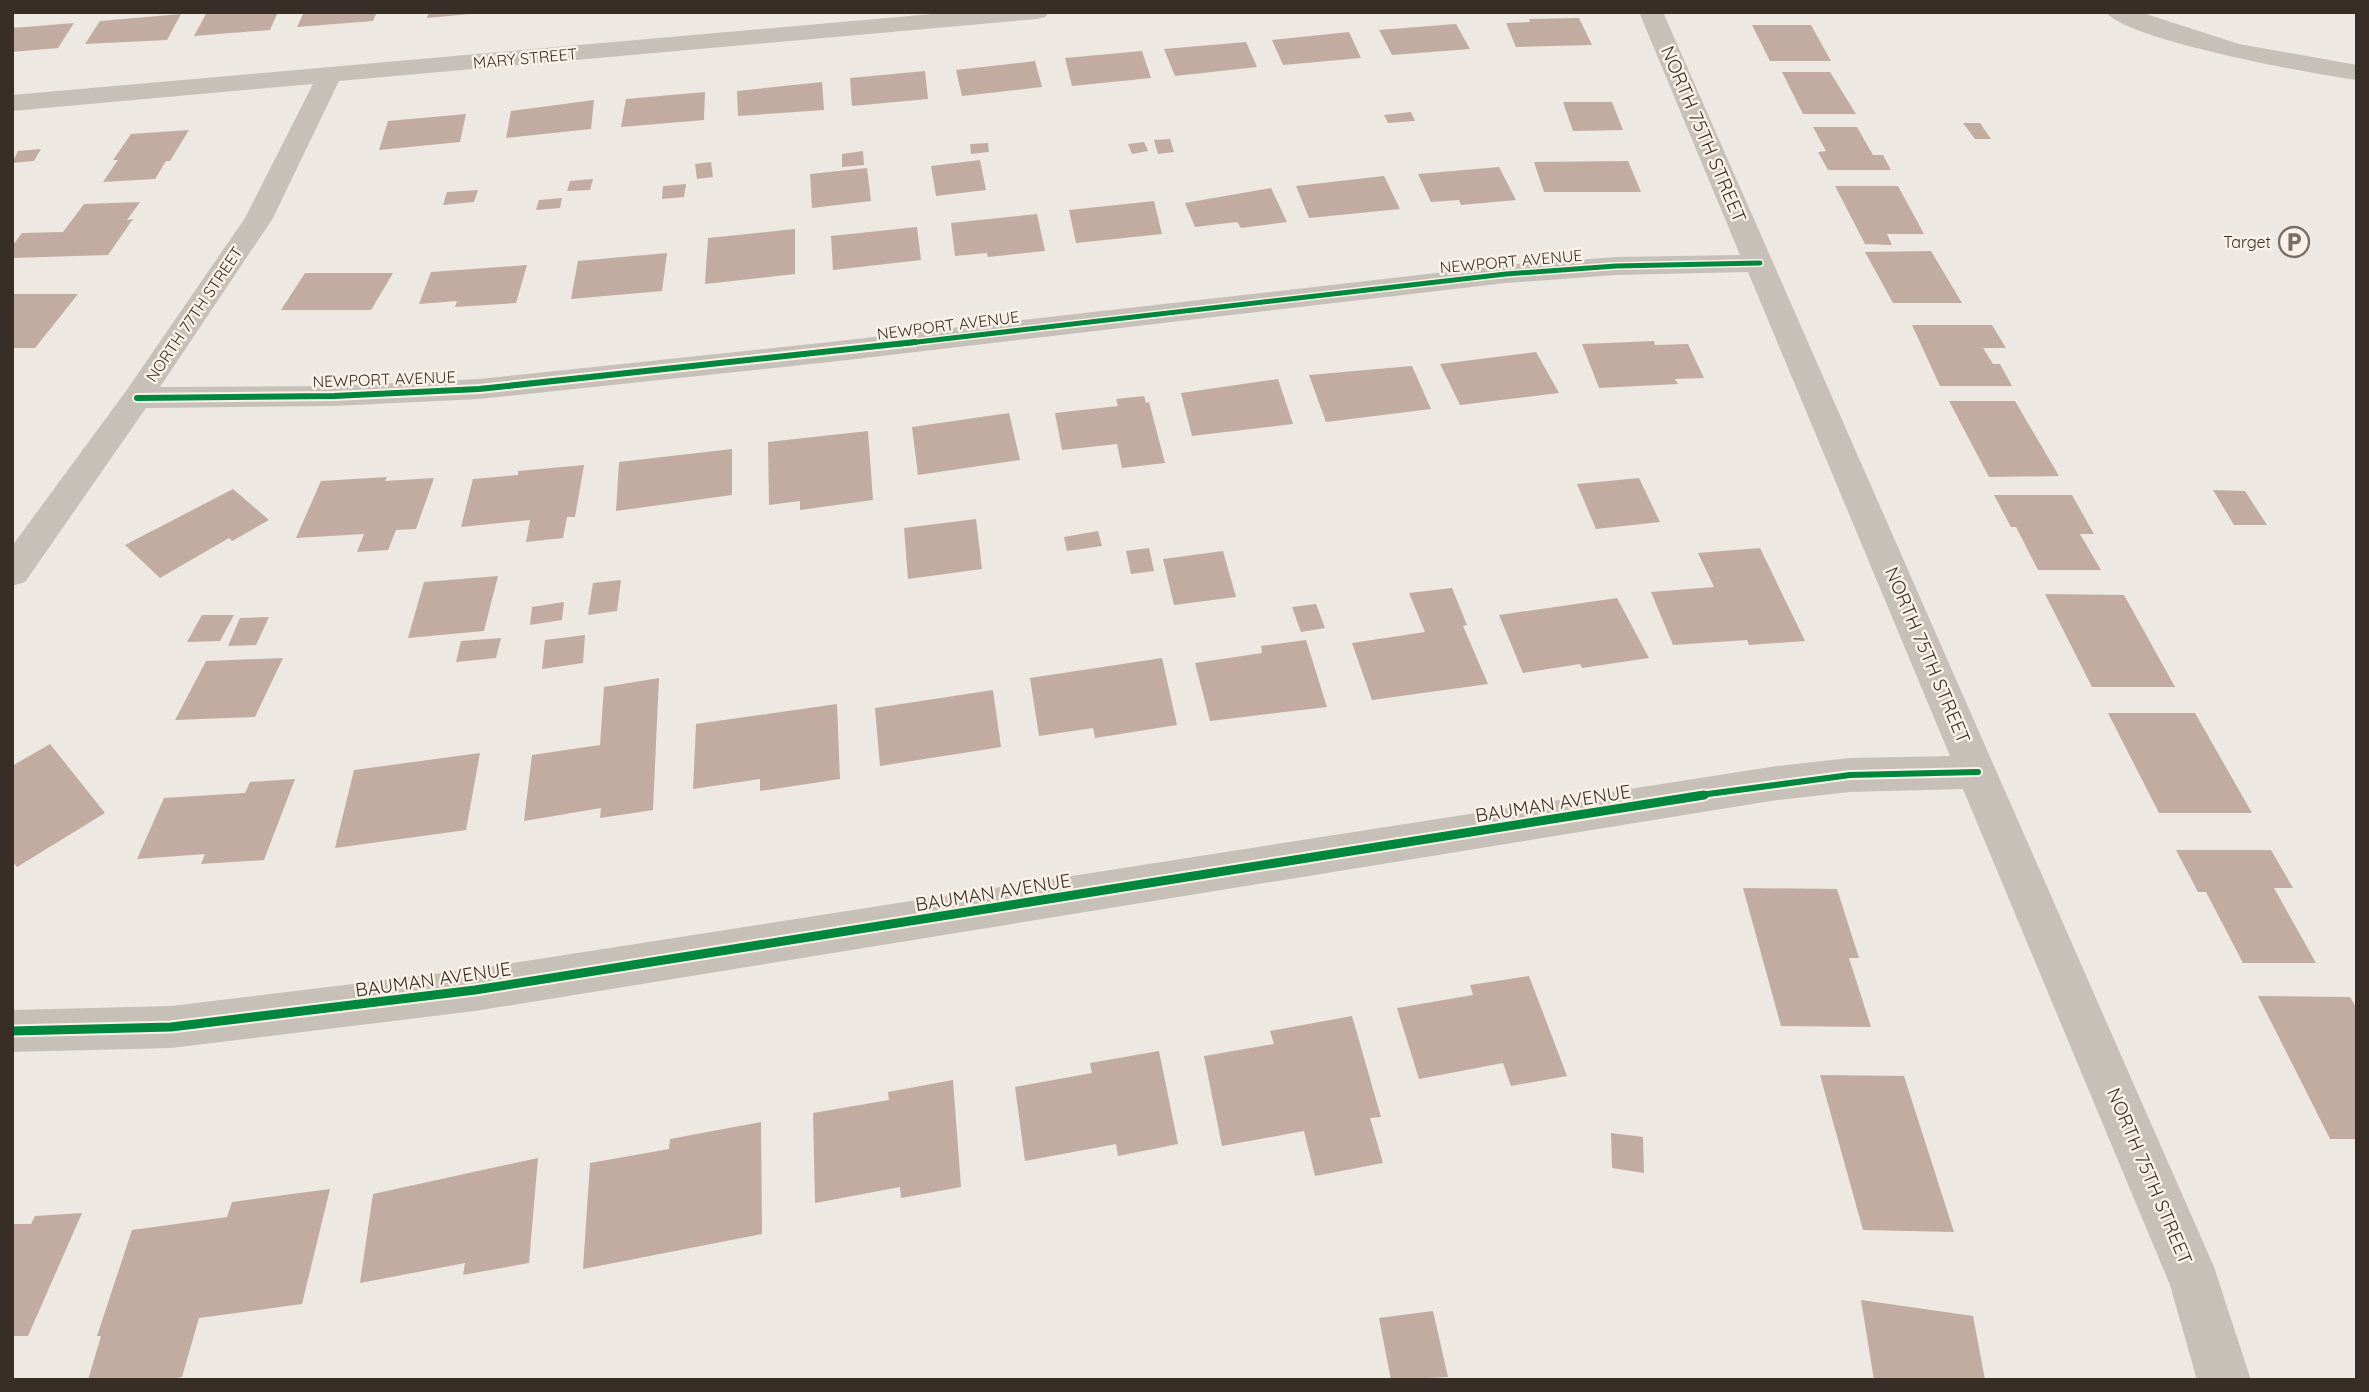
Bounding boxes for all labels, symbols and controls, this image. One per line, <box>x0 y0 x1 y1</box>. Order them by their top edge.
street label: NORTH 75TH STREET <box>1656 42 1752 226</box>
street label: MARY STREET <box>472 43 578 73</box>
parking icon: Target <box>2277 225 2311 259</box>
place label: Target <box>2223 232 2271 252</box>
street label: NORTH 77TH STREET <box>141 242 247 386</box>
street label: NEWPORT AVENUE <box>1439 245 1583 277</box>
street label: NEWPORT AVENUE <box>876 306 1020 344</box>
street label: NEWPORT AVENUE <box>312 367 456 391</box>
street label: NORTH 75TH STREET <box>1880 563 1976 747</box>
street label: BAUMAN AVENUE <box>1473 779 1633 827</box>
street label: BAUMAN AVENUE <box>913 868 1073 916</box>
street label: BAUMAN AVENUE <box>354 956 512 1002</box>
street label: NORTH 75TH STREET <box>2102 1084 2198 1268</box>

